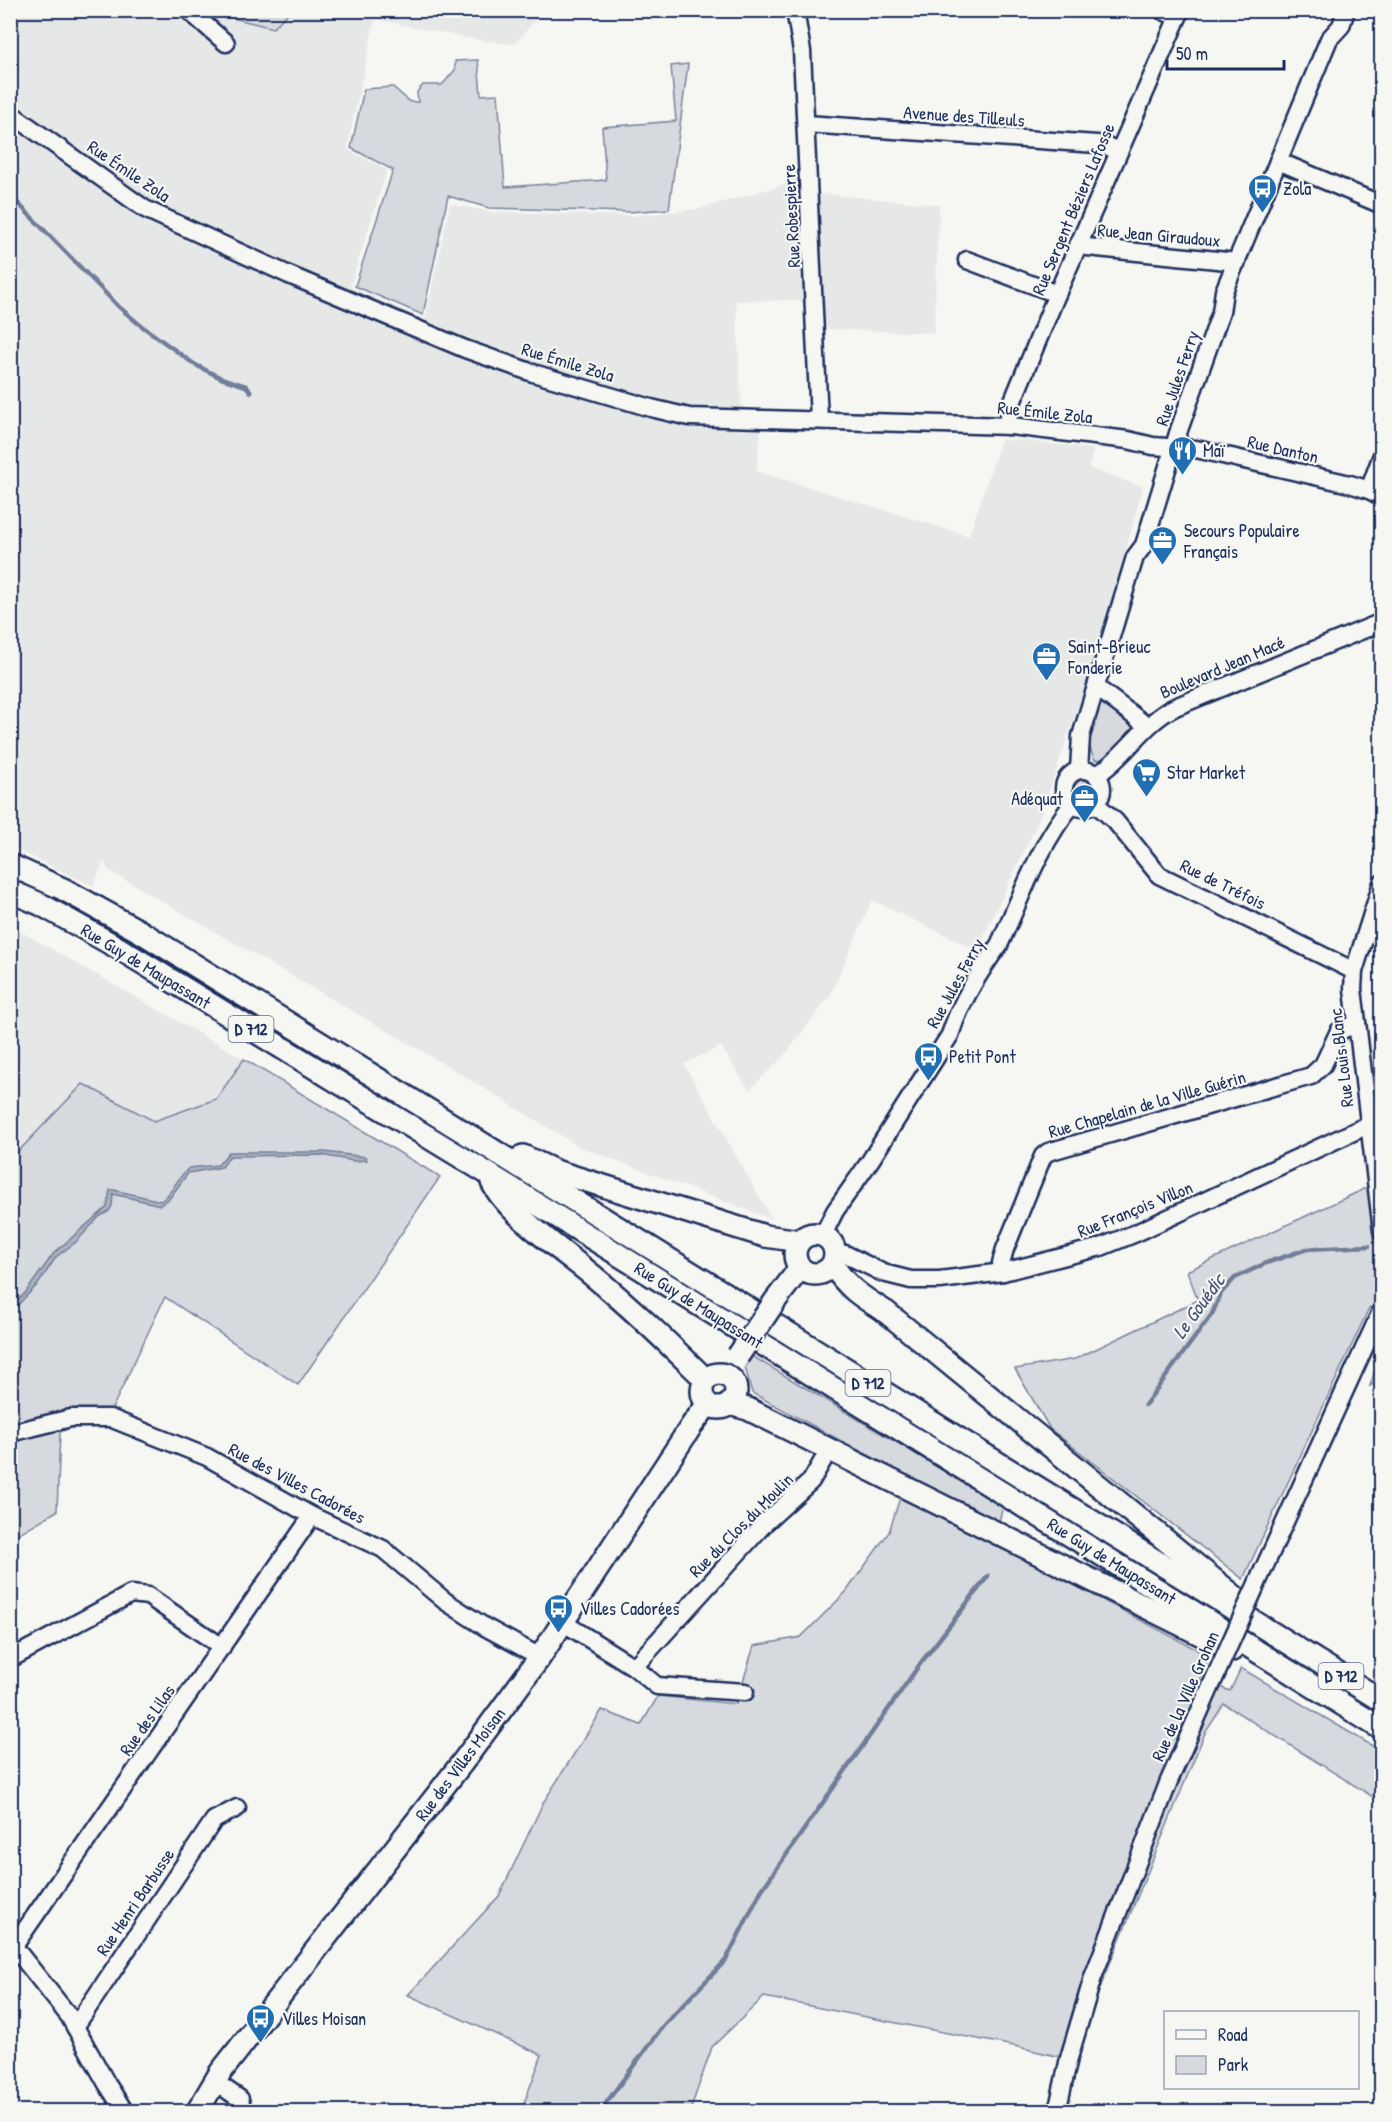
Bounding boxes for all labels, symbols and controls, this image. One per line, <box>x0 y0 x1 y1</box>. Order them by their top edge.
scale bar <box>1167 33 1284 71</box>
text: 50 m <box>1176 41 1208 66</box>
street label: Avenue des Tilleuls <box>903 99 1025 133</box>
street label: Rue Sergent Béziers Lafosse <box>1025 119 1121 299</box>
street label: Rue Émile Zola <box>83 134 175 208</box>
street label: Rue Robespierre <box>776 164 806 268</box>
bus stop icon: Zola <box>1246 172 1278 214</box>
place label: Zola <box>1283 176 1311 201</box>
street label: Rue Jean Giraudoux <box>1097 217 1221 253</box>
street label: Rue Jules Ferry <box>1149 327 1205 429</box>
street label: Rue Émile Zola <box>519 336 617 388</box>
street label: Rue Émile Zola <box>996 395 1094 429</box>
street label: Rue Danton <box>1245 429 1321 469</box>
restaurant icon: Maï <box>1166 434 1198 476</box>
place label: Maï <box>1203 438 1226 463</box>
place label: Secours Populaire Français <box>1183 518 1300 564</box>
office icon: Secours Populaire Français <box>1147 524 1179 566</box>
street label: Boulevard Jean Macé <box>1156 630 1288 704</box>
place label: Saint-Brieuc Fonderie <box>1067 634 1150 680</box>
office icon: Saint-Brieuc Fonderie <box>1031 640 1063 682</box>
supermarket icon: Star Market <box>1130 756 1162 798</box>
place label: Star Market <box>1167 760 1246 785</box>
office icon: Adéquat <box>1068 782 1100 824</box>
place label: Adéquat <box>1011 786 1064 811</box>
street label: Rue de Tréfois <box>1176 853 1270 915</box>
street label: Rue Guy de Maupassant <box>76 917 216 1015</box>
street label: Rue Jules Ferry <box>920 933 990 1032</box>
street label: Rue Louis Blanc <box>1323 1007 1359 1109</box>
road number: D 712 <box>228 1016 274 1042</box>
bus stop icon: Petit Pont <box>912 1040 944 1082</box>
place label: Petit Pont <box>949 1044 1016 1069</box>
street label: Rue Chapelain de la Ville Guérin <box>1046 1064 1248 1144</box>
street label: Rue François Villon <box>1074 1175 1196 1243</box>
street label: Rue Guy de Maupassant <box>630 1255 769 1355</box>
water label: Le Gouédic <box>1165 1266 1232 1344</box>
road number: D 712 <box>846 1370 890 1396</box>
street label: Rue des Villes Cadorées <box>224 1436 370 1530</box>
street label: Rue du Clos du Moulin <box>683 1467 799 1583</box>
street label: Rue Guy de Maupassant <box>1043 1511 1182 1611</box>
bus stop icon: Villes Cadorées <box>543 1592 575 1634</box>
place label: Villes Cadorées <box>580 1596 680 1621</box>
street label: Rue de la Ville Grohan <box>1145 1627 1225 1765</box>
road number: D 712 <box>1318 1663 1364 1689</box>
street label: Rue des Lilas <box>113 1679 181 1761</box>
street label: Rue des Villes Moisan <box>409 1702 511 1826</box>
street label: Rue Henri Barbusse <box>90 1843 180 1961</box>
bus stop icon: Villes Moisan <box>245 2002 277 2044</box>
place label: Villes Moisan <box>282 2006 366 2031</box>
legend <box>1164 2011 1359 2089</box>
text: Road <box>1218 2022 1248 2047</box>
text: Park <box>1218 2052 1249 2077</box>

